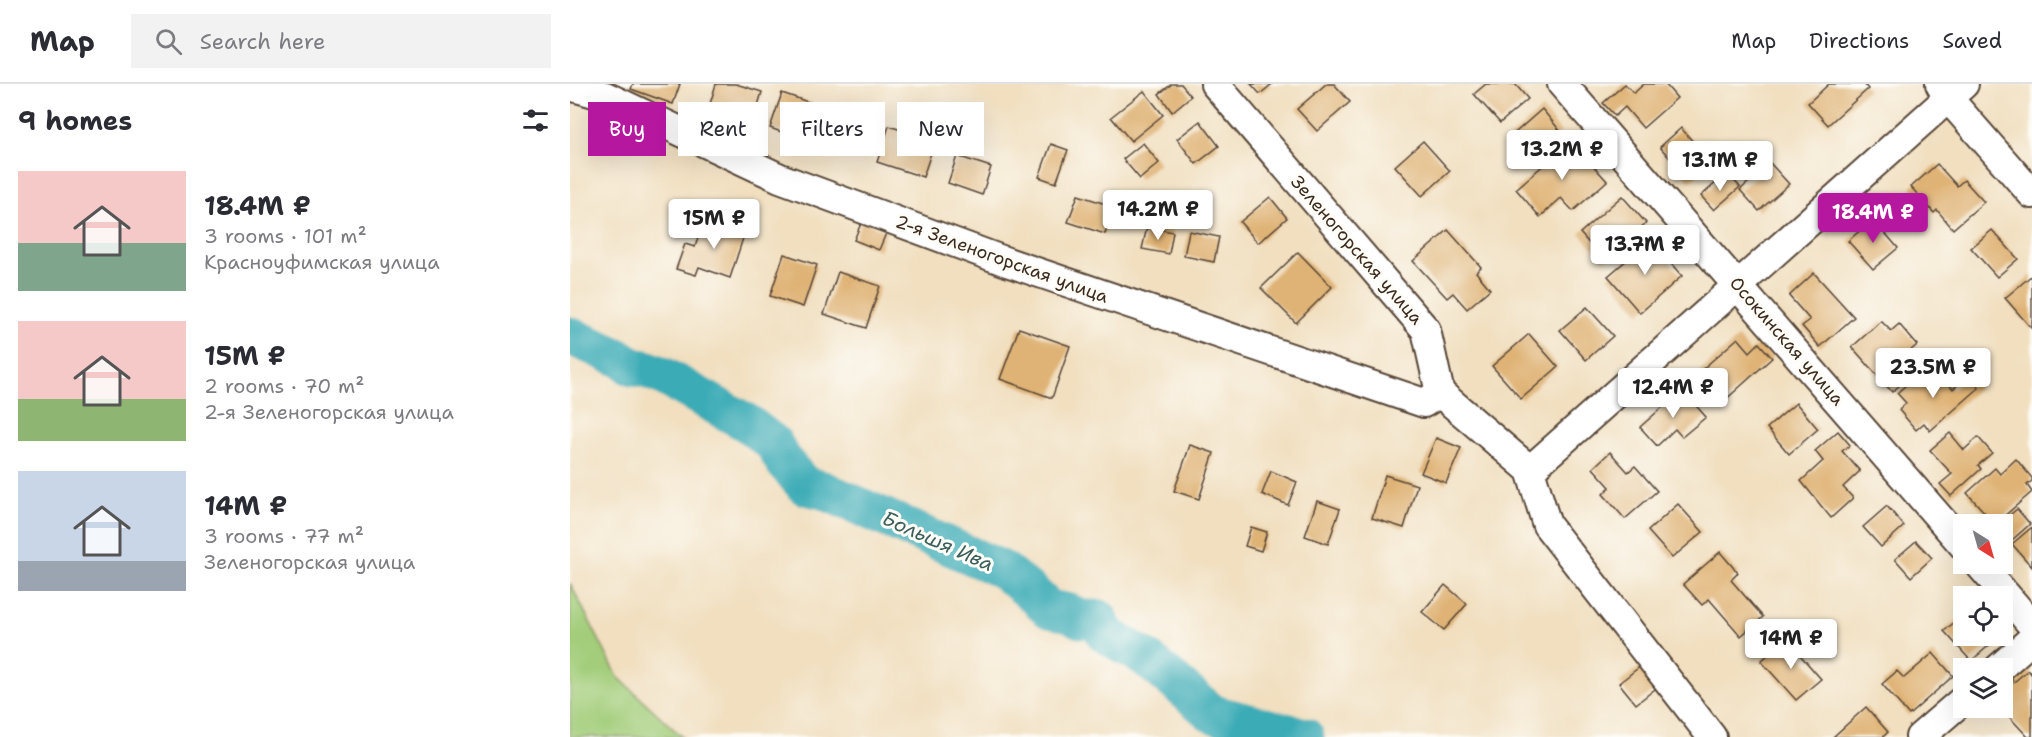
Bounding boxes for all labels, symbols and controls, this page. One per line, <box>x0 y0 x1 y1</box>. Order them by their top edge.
search box <box>131 14 551 68</box>
text: Map <box>30 22 95 60</box>
icon: search <box>152 25 185 58</box>
text: Search here <box>200 27 325 56</box>
text: Map <box>1731 27 1776 55</box>
text: Directions <box>1809 27 1909 55</box>
text: Saved <box>1942 27 2002 55</box>
chip: Buy <box>588 102 666 156</box>
chip: Rent <box>678 102 768 156</box>
chip: Filters <box>780 102 885 156</box>
chip: New <box>897 102 984 156</box>
text: 9 homes <box>18 103 132 138</box>
icon: filters <box>519 104 552 137</box>
pin: 13.2M ₽ <box>1507 130 1617 181</box>
text: 13.2M ₽ <box>1521 136 1603 162</box>
pin: 13.1M ₽ <box>1665 141 1775 192</box>
text: 13.1M ₽ <box>1682 147 1758 173</box>
street label: Зеленогорская улица <box>1286 170 1428 330</box>
text: 18.4M ₽ <box>204 188 311 223</box>
pin: 14.2M ₽ <box>1103 190 1213 241</box>
pin: 18.4M ₽ <box>1818 193 1928 244</box>
icon: home <box>66 195 138 267</box>
text: 14.2M ₽ <box>1117 196 1199 222</box>
pin: 15M ₽ <box>672 199 756 250</box>
text: 18.4M ₽ <box>1832 199 1914 225</box>
text: 15M ₽ <box>683 205 745 231</box>
street label: 2-я Зеленогорская улица <box>892 209 1112 309</box>
text: 3 rooms · 101 m² <box>204 223 367 249</box>
pin: 13.7M ₽ <box>1590 225 1700 276</box>
text: 13.7M ₽ <box>1605 231 1686 257</box>
text: Красноуфимская улица <box>204 249 440 275</box>
street label: Осокинская улица <box>1724 271 1850 411</box>
text: 15M ₽ <box>204 338 286 373</box>
icon: home <box>66 345 138 417</box>
pin: 23.5M ₽ <box>1878 348 1988 399</box>
text: 23.5M ₽ <box>1890 354 1976 380</box>
pin: 12.4M ₽ <box>1618 368 1728 419</box>
text: 2 rooms · 70 m² <box>204 373 365 399</box>
text: 12.4M ₽ <box>1632 374 1714 400</box>
text: 2-я Зеленогорская улица <box>204 399 454 425</box>
text: 14M ₽ <box>204 488 287 523</box>
icon: home <box>66 495 138 567</box>
water label: Большя Ива <box>878 505 998 577</box>
north arrow <box>1953 514 2013 574</box>
map controls <box>1953 514 2013 718</box>
text: 3 rooms · 77 m² <box>204 523 364 549</box>
text: Зеленогорская улица <box>204 549 415 575</box>
button: locate <box>1953 586 2013 646</box>
pin: 14M ₽ <box>1749 619 1833 670</box>
text: 14M ₽ <box>1759 625 1823 651</box>
button: layers <box>1953 658 2013 718</box>

